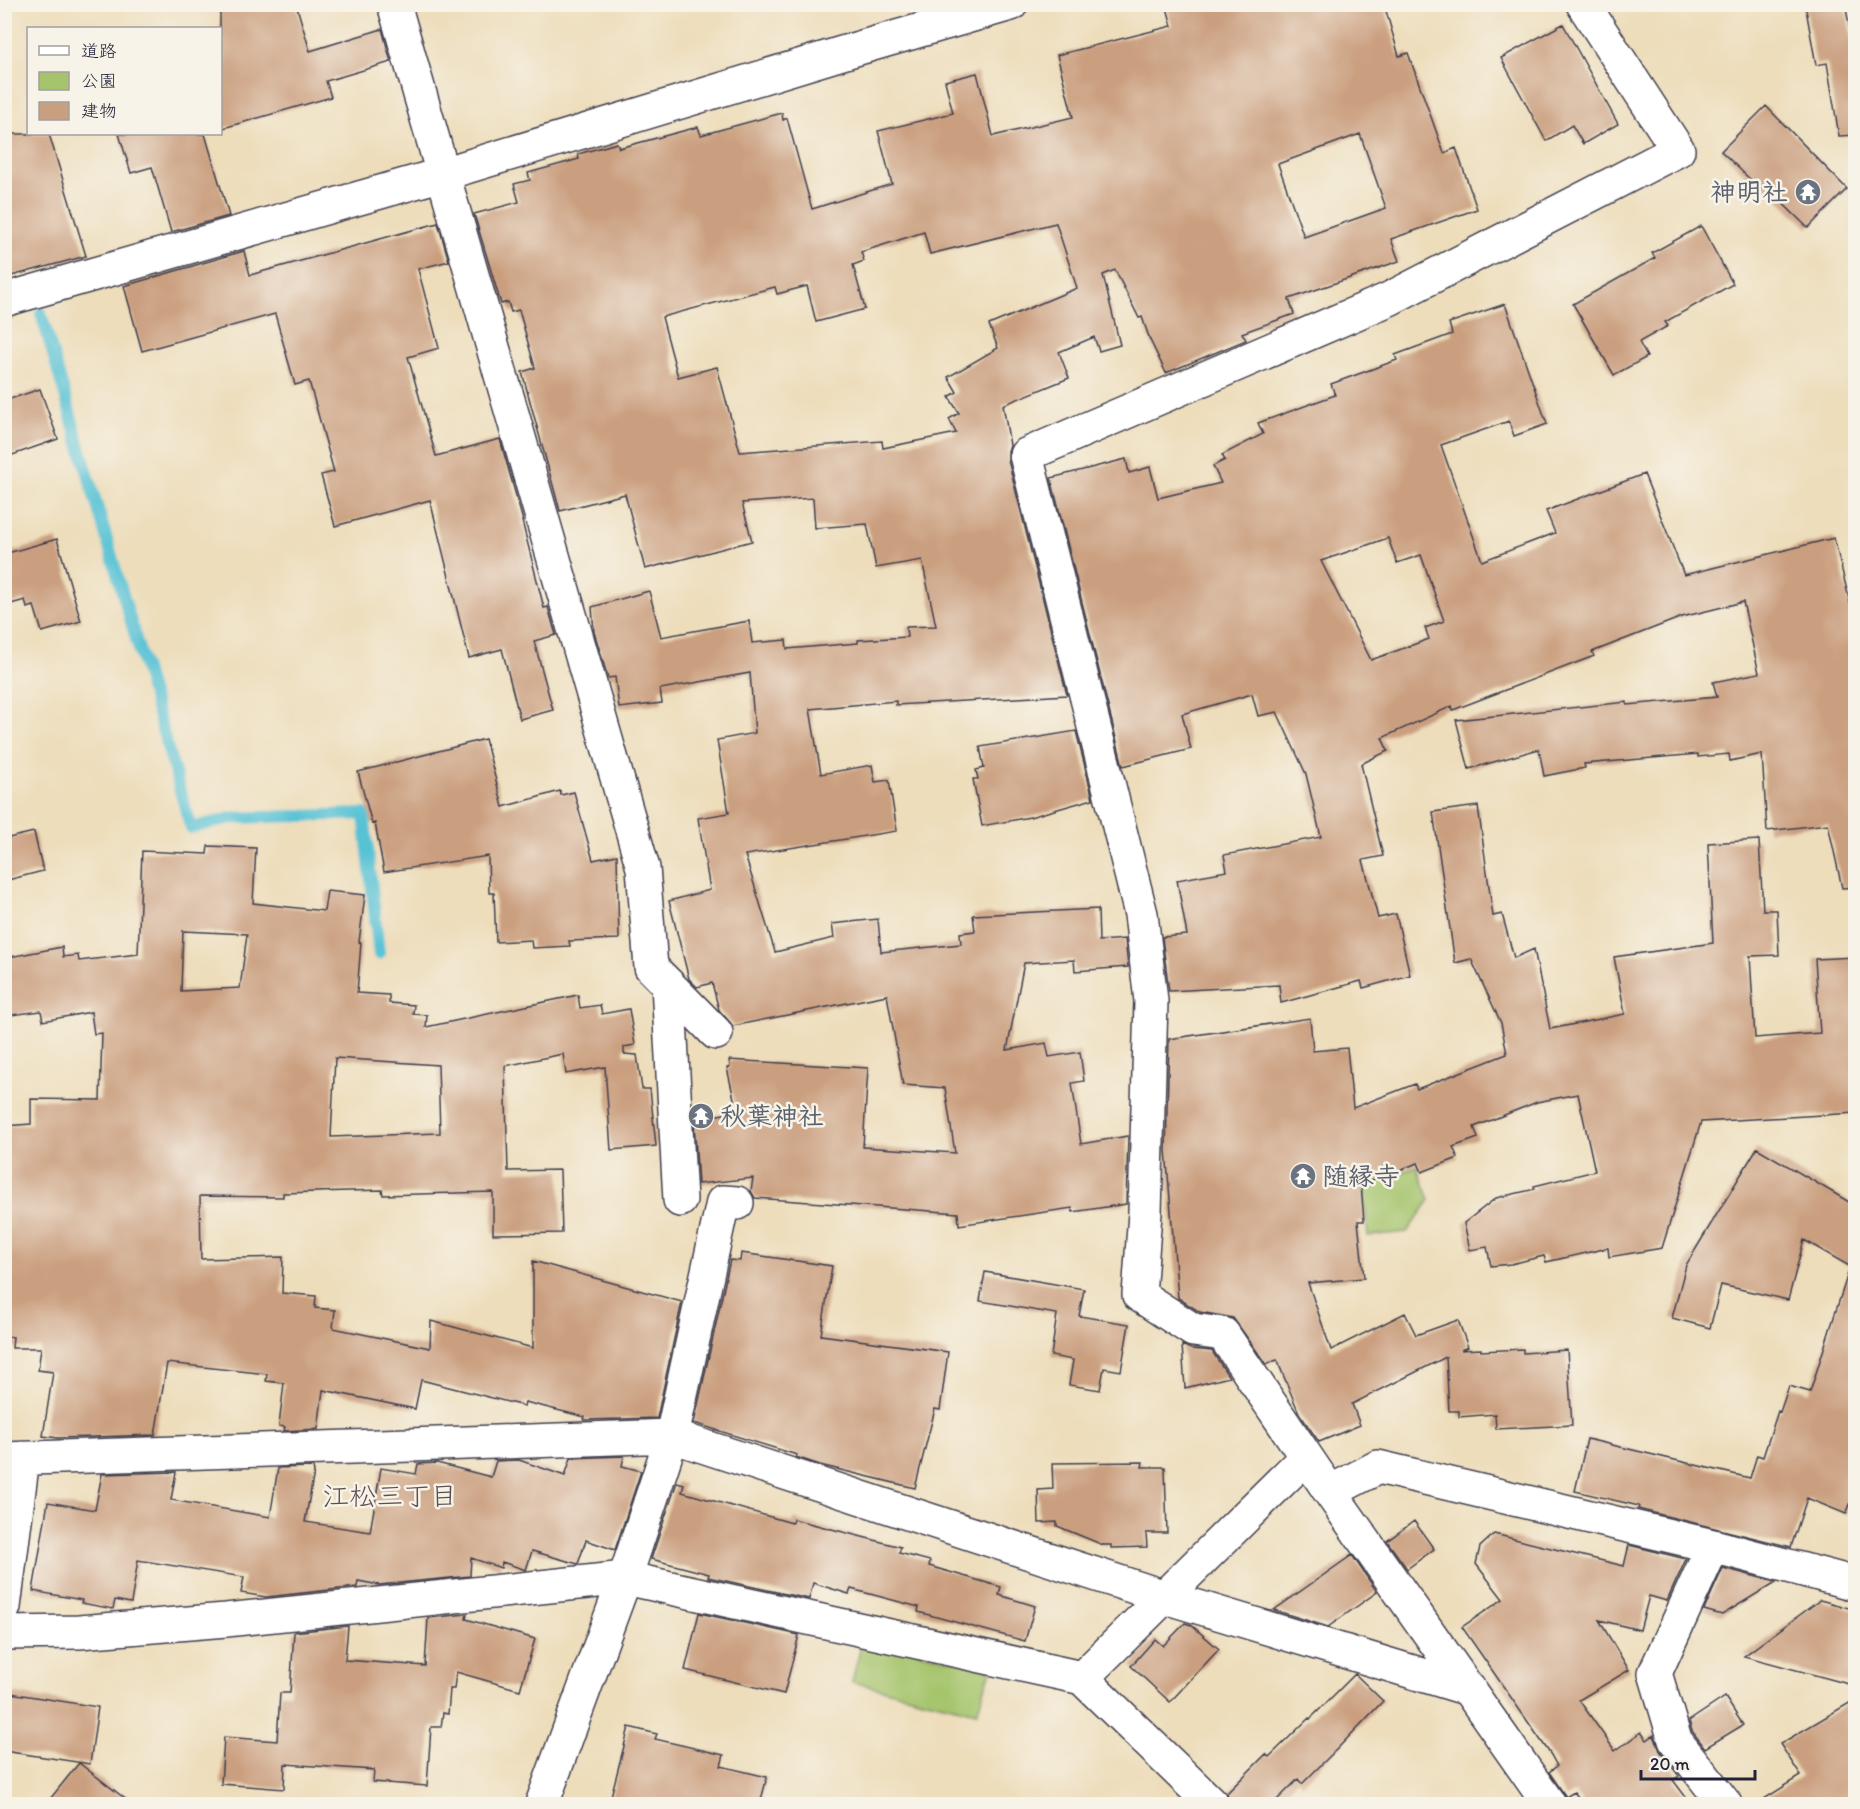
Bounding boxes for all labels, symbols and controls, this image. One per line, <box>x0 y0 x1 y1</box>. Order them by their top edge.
legend <box>27 27 222 135</box>
text: 道路 <box>81 40 117 62</box>
text: 公園 <box>81 70 117 92</box>
text: 建物 <box>81 100 117 122</box>
place label: 神明社 <box>1710 176 1788 208</box>
temple icon: 神明社 <box>1793 177 1823 207</box>
place label: 秋葉神社 <box>720 1100 824 1132</box>
temple icon: 秋葉神社 <box>686 1101 716 1131</box>
place label: 随縁寺 <box>1322 1160 1400 1192</box>
temple icon: 随縁寺 <box>1288 1161 1318 1191</box>
district label: 江松三丁目 <box>323 1479 458 1512</box>
scale bar <box>1641 1743 1755 1781</box>
text: 20 m <box>1650 1753 1690 1775</box>

